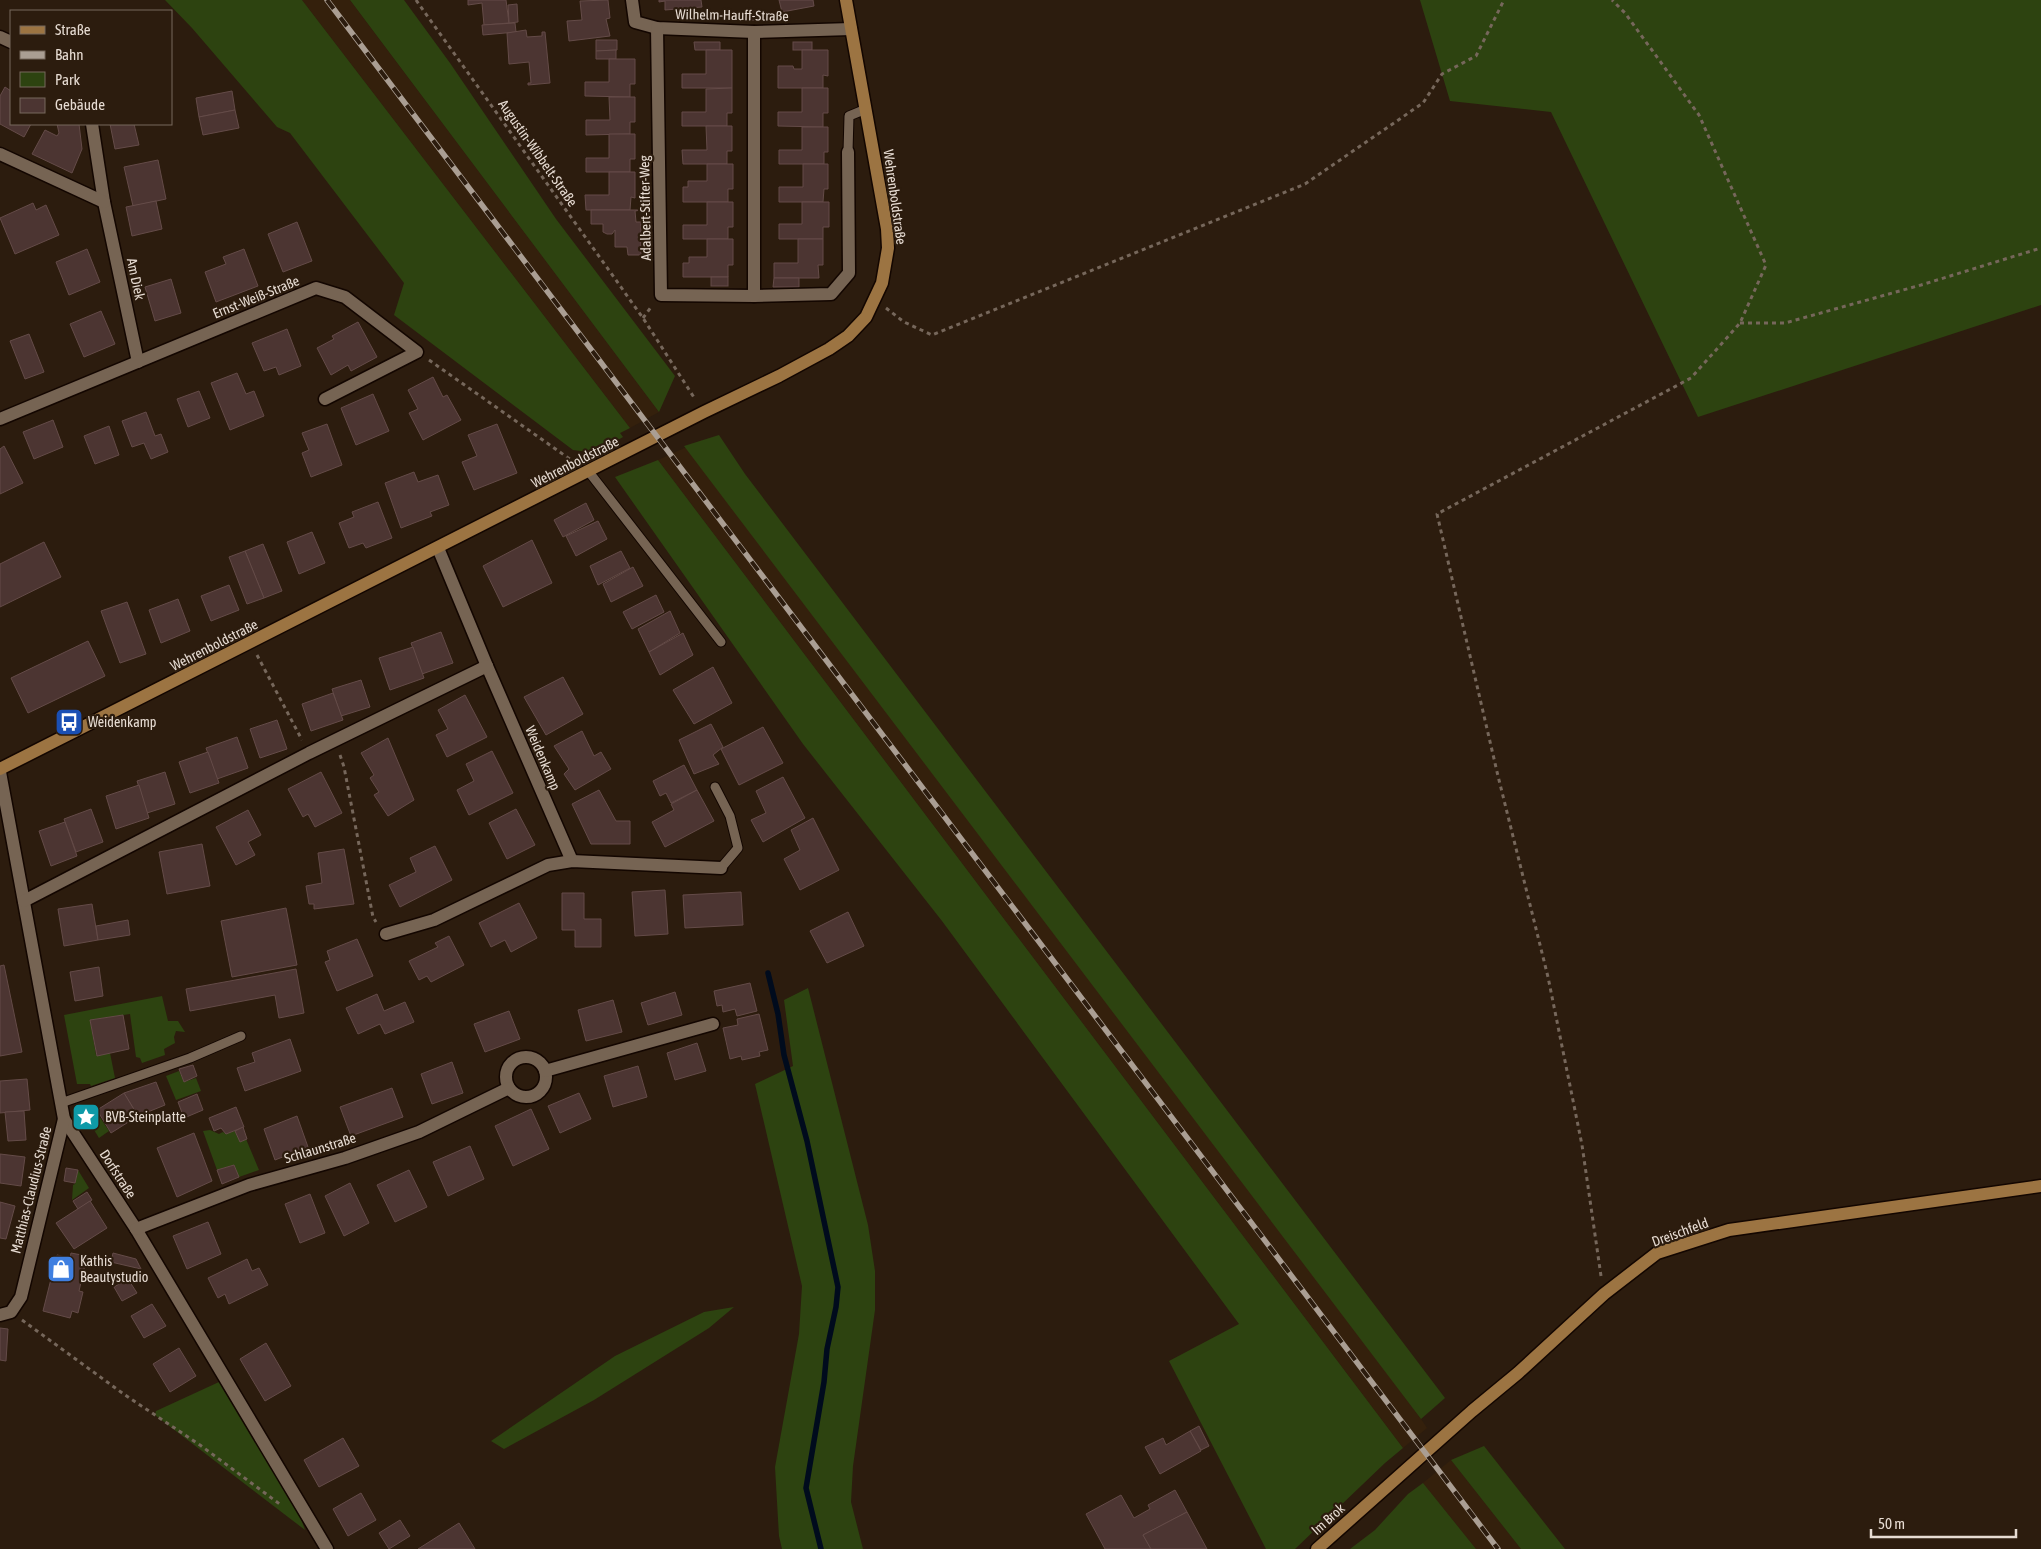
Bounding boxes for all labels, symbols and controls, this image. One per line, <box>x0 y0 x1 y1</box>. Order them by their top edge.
street label: Wilhelm-Hauff-Straße <box>675 6 789 24</box>
legend <box>10 10 172 125</box>
text: Straße <box>55 21 91 38</box>
text: Bahn <box>55 46 84 63</box>
text: Park <box>55 71 80 88</box>
text: Gebäude <box>55 96 105 113</box>
street label: Augustin-Wibbelt-Straße <box>495 97 581 209</box>
street label: Wehrenboldstraße <box>880 148 910 246</box>
street label: Adalbert-Stifter-Weg <box>636 155 654 261</box>
street label: Am Diek <box>124 257 148 301</box>
street label: Ernst-Weiß-Straße <box>210 272 302 322</box>
street label: Wehrenboldstraße <box>529 433 621 491</box>
street label: Wehrenboldstraße <box>168 616 260 674</box>
bus stop icon: Weidenkamp <box>54 707 84 737</box>
place label: Weidenkamp <box>88 714 157 730</box>
street label: Weidenkamp <box>522 723 564 793</box>
place icon: BVB-Steinplatte <box>71 1102 101 1132</box>
place label: BVB-Steinplatte <box>105 1109 186 1125</box>
street label: Matthias-Claudius-Straße <box>7 1125 55 1255</box>
street label: Schlaunstraße <box>282 1130 358 1166</box>
street label: Dorfstraße <box>96 1147 140 1201</box>
street label: Dreischfeld <box>1650 1214 1710 1250</box>
place label: Kathis Beautystudio <box>80 1253 148 1285</box>
shop icon: Kathis Beautystudio <box>46 1254 76 1284</box>
street label: Im Brok <box>1308 1500 1348 1538</box>
scale bar <box>1871 1506 2016 1538</box>
text: 50 m <box>1878 1515 1905 1532</box>

